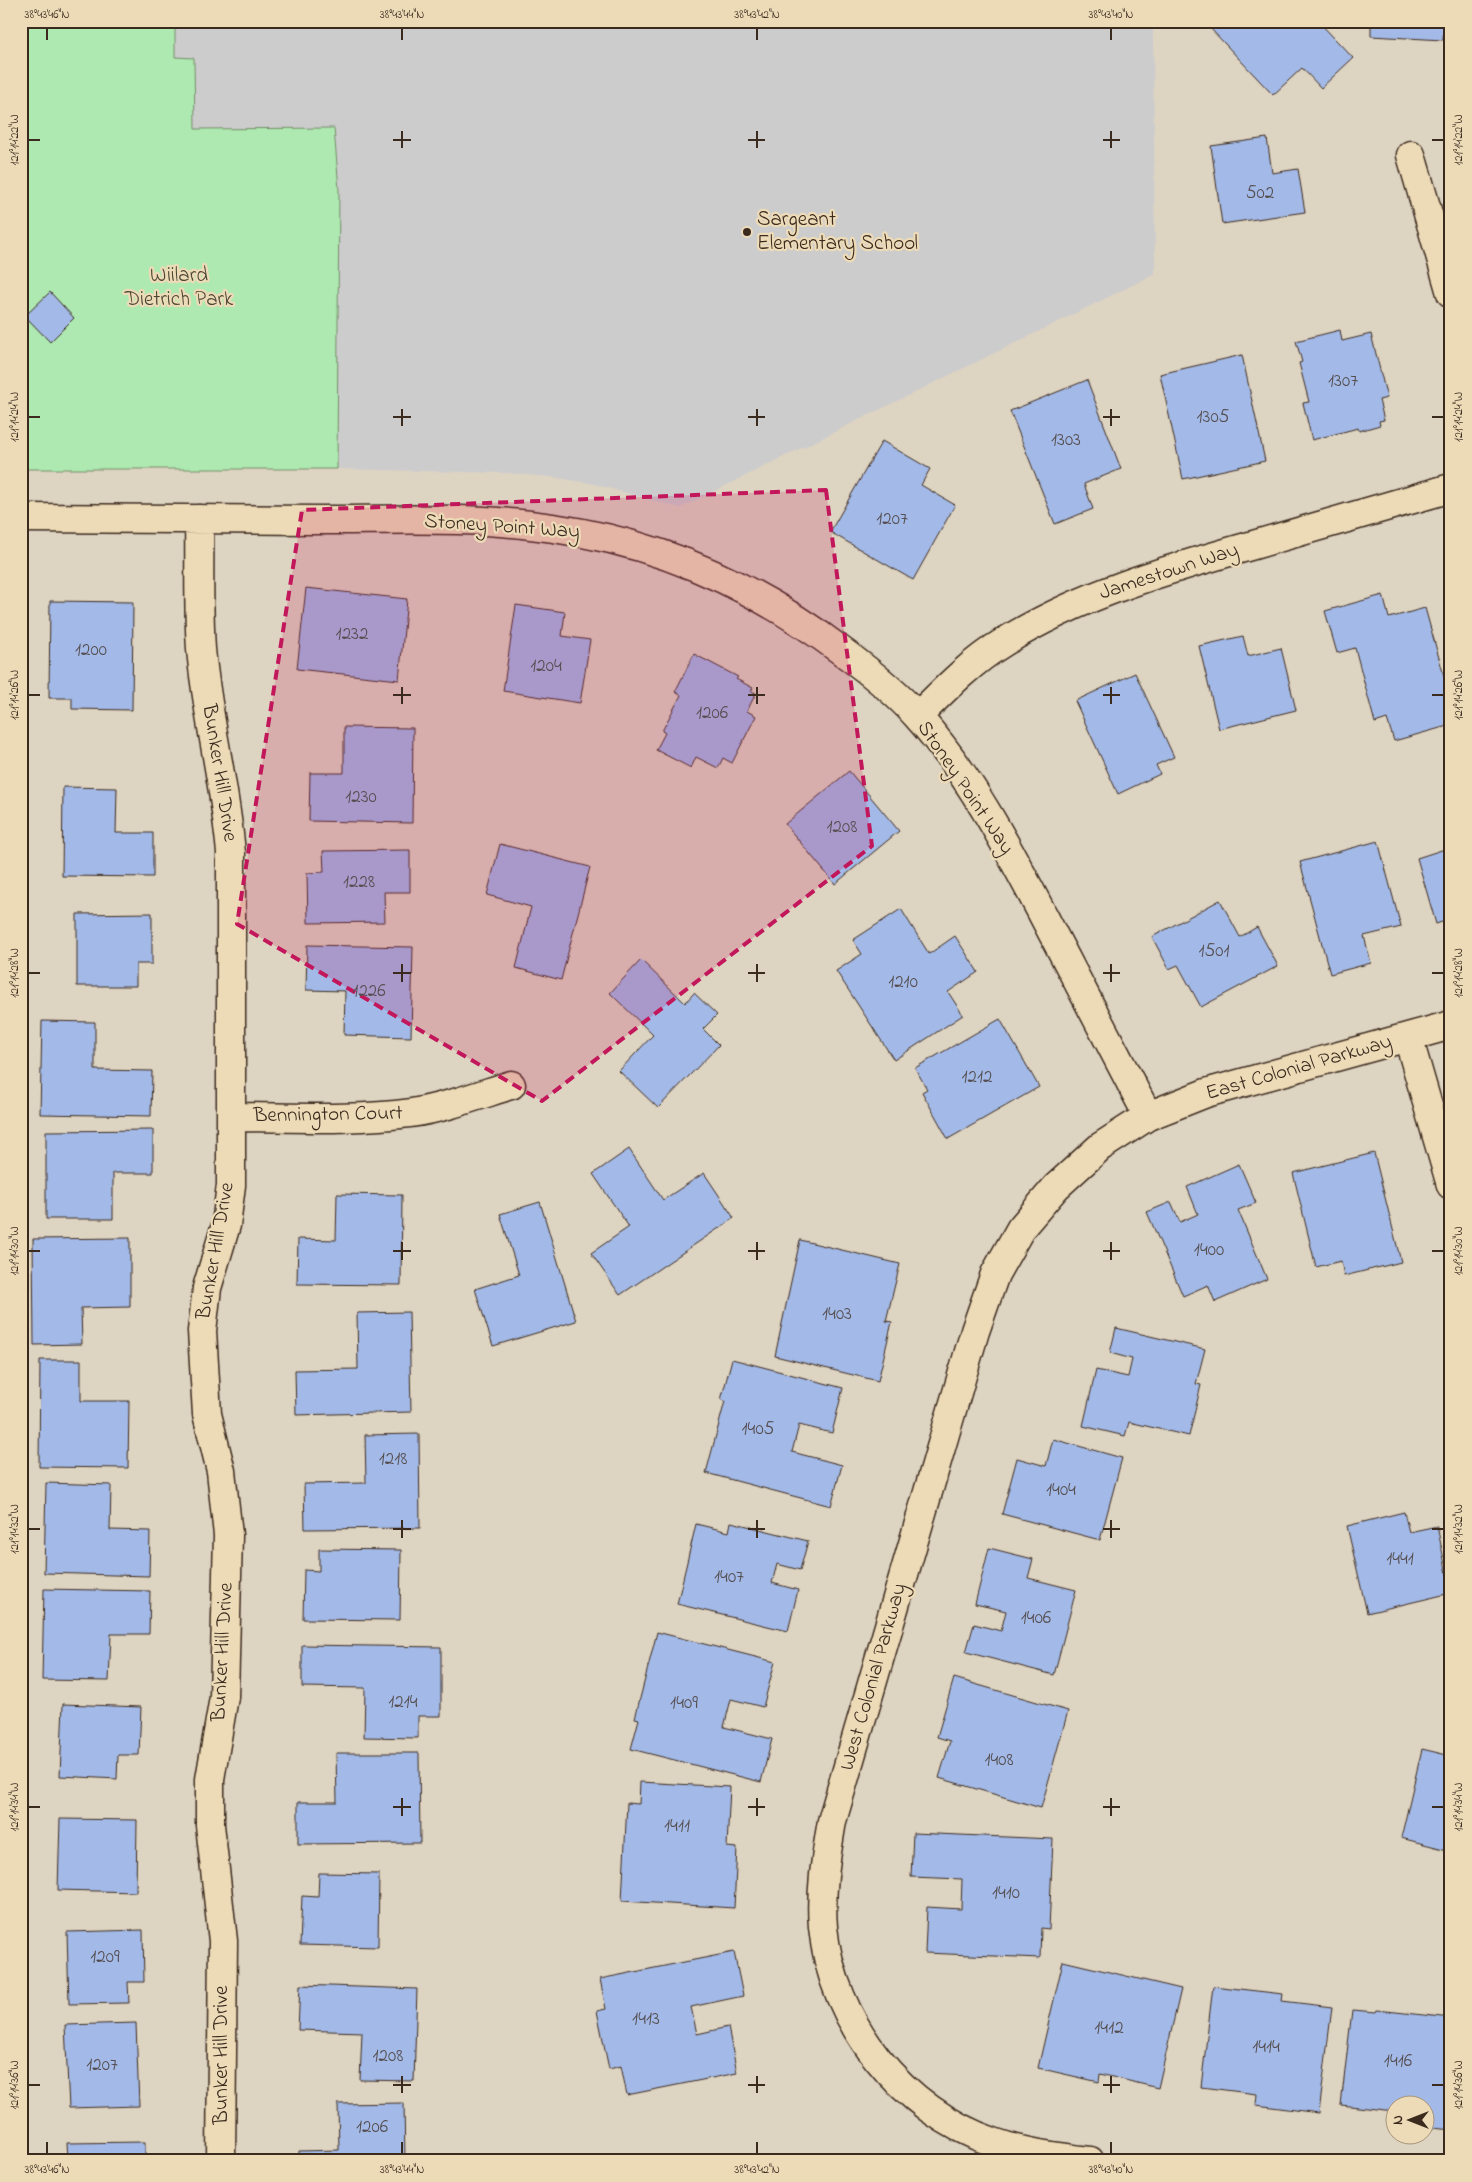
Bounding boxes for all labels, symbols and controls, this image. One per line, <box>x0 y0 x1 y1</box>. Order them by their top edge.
text: 38°43'46"N <box>25 6 69 24</box>
text: 38°43'44"N <box>380 6 424 24</box>
text: 38°43'42"N <box>734 6 780 24</box>
text: 38°43'40"N <box>1089 6 1133 24</box>
text: 121°14'22"W <box>6 115 24 165</box>
text: 121°14'22"W <box>1450 115 1468 165</box>
house number: 502 <box>1246 180 1274 207</box>
place label: Sargeant Elementary School <box>757 205 918 261</box>
marker: Sargeant Elementary School <box>741 226 753 238</box>
park label: Wiilard Dietrich Park <box>124 261 234 315</box>
house number: 1307 <box>1328 368 1358 395</box>
text: 121°14'24"W <box>6 392 24 442</box>
text: 121°14'24"W <box>1450 392 1468 442</box>
house number: 1305 <box>1197 404 1230 431</box>
house number: 1303 <box>1051 427 1081 454</box>
house number: 1207 <box>876 506 908 533</box>
street label: Stoney Point Way <box>423 507 581 549</box>
street label: Jamestown Way <box>1096 535 1243 611</box>
house number: 1232 <box>336 621 368 648</box>
house number: 1200 <box>75 637 107 664</box>
house number: 1204 <box>530 653 562 680</box>
text: 121°14'26"W <box>6 670 24 720</box>
text: 121°14'26"W <box>1450 670 1468 720</box>
house number: 1206 <box>696 700 728 727</box>
street label: Bunker Hill Drive <box>193 701 245 845</box>
street label: Stoney Point Way <box>907 715 1021 862</box>
house number: 1230 <box>345 784 377 811</box>
house number: 1208 <box>827 814 857 841</box>
house number: 1228 <box>343 869 375 896</box>
house number: 1501 <box>1198 938 1230 965</box>
text: 121°14'28"W <box>6 948 24 998</box>
text: 121°14'28"W <box>1450 948 1468 998</box>
house number: 1210 <box>888 969 918 996</box>
house number: 1226 <box>352 978 386 1005</box>
street label: East Colonial Parkway <box>1202 1027 1396 1111</box>
house number: 1212 <box>962 1064 992 1091</box>
street label: Bennington Court <box>252 1099 403 1133</box>
street label: Bunker Hill Drive <box>189 1179 243 1323</box>
text: 121°14'30"W <box>6 1226 24 1276</box>
text: 121°14'30"W <box>1450 1226 1468 1276</box>
house number: 1400 <box>1194 1237 1224 1264</box>
house number: 1403 <box>822 1301 852 1328</box>
house number: 1405 <box>742 1416 775 1443</box>
house number: 1218 <box>379 1446 407 1473</box>
house number: 1404 <box>1046 1477 1076 1504</box>
text: 121°14'32"W <box>6 1504 24 1554</box>
text: 121°14'32"W <box>1450 1504 1468 1554</box>
house number: 1441 <box>1386 1546 1414 1573</box>
house number: 1407 <box>714 1564 744 1591</box>
street label: West Colonial Parkway <box>833 1580 917 1775</box>
street label: Bunker Hill Drive <box>204 1581 242 1723</box>
house number: 1406 <box>1021 1605 1051 1632</box>
house number: 1214 <box>388 1689 418 1716</box>
house number: 1409 <box>670 1690 698 1717</box>
house number: 1408 <box>984 1747 1014 1774</box>
text: 121°14'34"W <box>6 1783 24 1831</box>
text: 121°14'34"W <box>1450 1783 1468 1831</box>
house number: 1411 <box>664 1813 690 1840</box>
house number: 1410 <box>992 1880 1020 1907</box>
house number: 1209 <box>90 1944 120 1971</box>
street label: Bunker Hill Drive <box>207 1985 237 2125</box>
house number: 1413 <box>632 2006 660 2033</box>
house number: 1412 <box>1094 2015 1124 2042</box>
house number: 1414 <box>1252 2034 1280 2061</box>
house number: 1208 <box>373 2043 403 2070</box>
house number: 1416 <box>1384 2048 1412 2075</box>
house number: 1207 <box>86 2052 118 2079</box>
text: 121°14'36"W <box>6 2060 24 2110</box>
text: 121°14'36"W <box>1450 2060 1468 2110</box>
north arrow <box>1384 2094 1434 2144</box>
house number: 1206 <box>356 2114 388 2141</box>
text: N <box>1388 2115 1409 2125</box>
text: 38°43'46"N <box>25 2161 69 2179</box>
text: 38°43'44"N <box>380 2161 424 2179</box>
text: 38°43'42"N <box>734 2161 780 2179</box>
text: 38°43'40"N <box>1089 2161 1133 2179</box>

